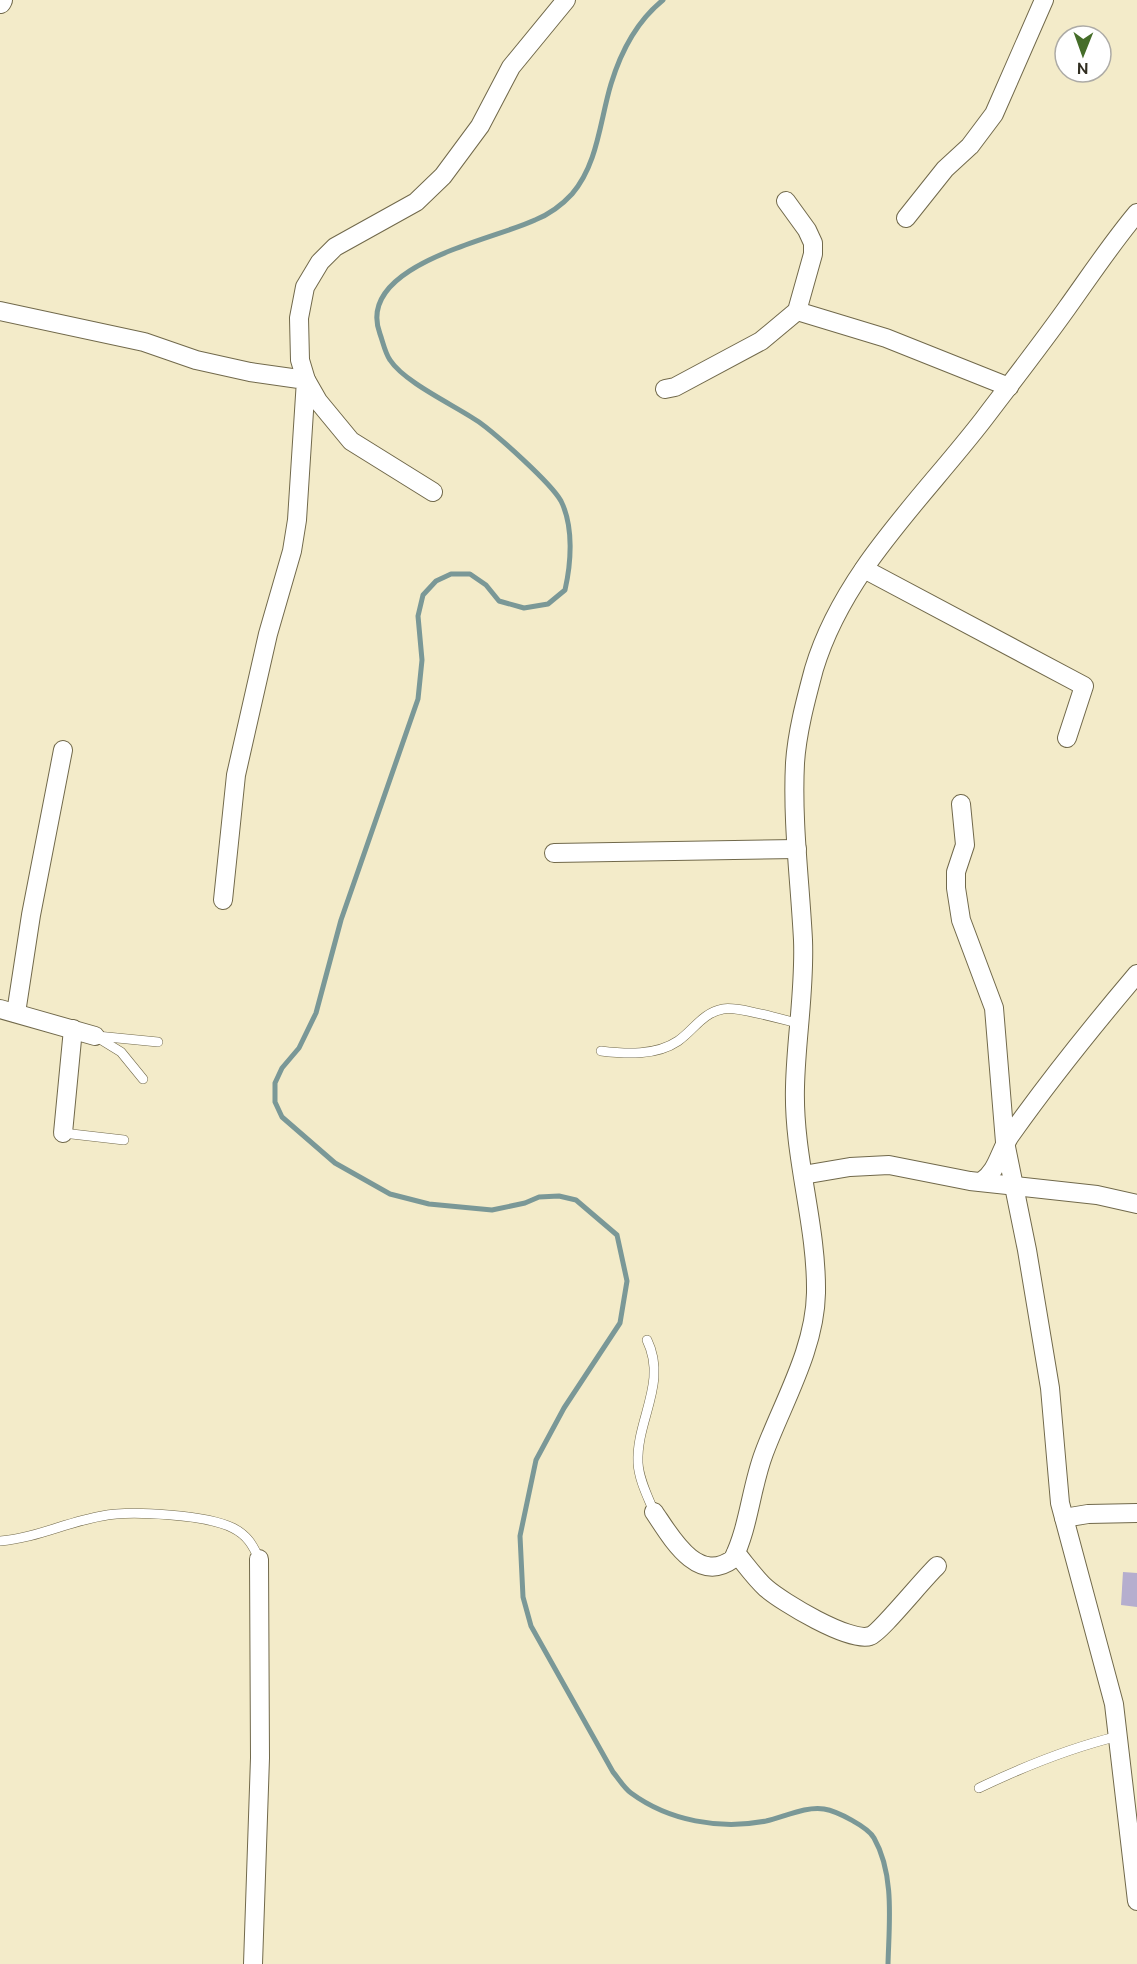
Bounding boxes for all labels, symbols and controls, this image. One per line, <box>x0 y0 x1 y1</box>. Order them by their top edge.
north arrow <box>1053 24 1113 84</box>
text: N <box>1077 60 1089 78</box>

